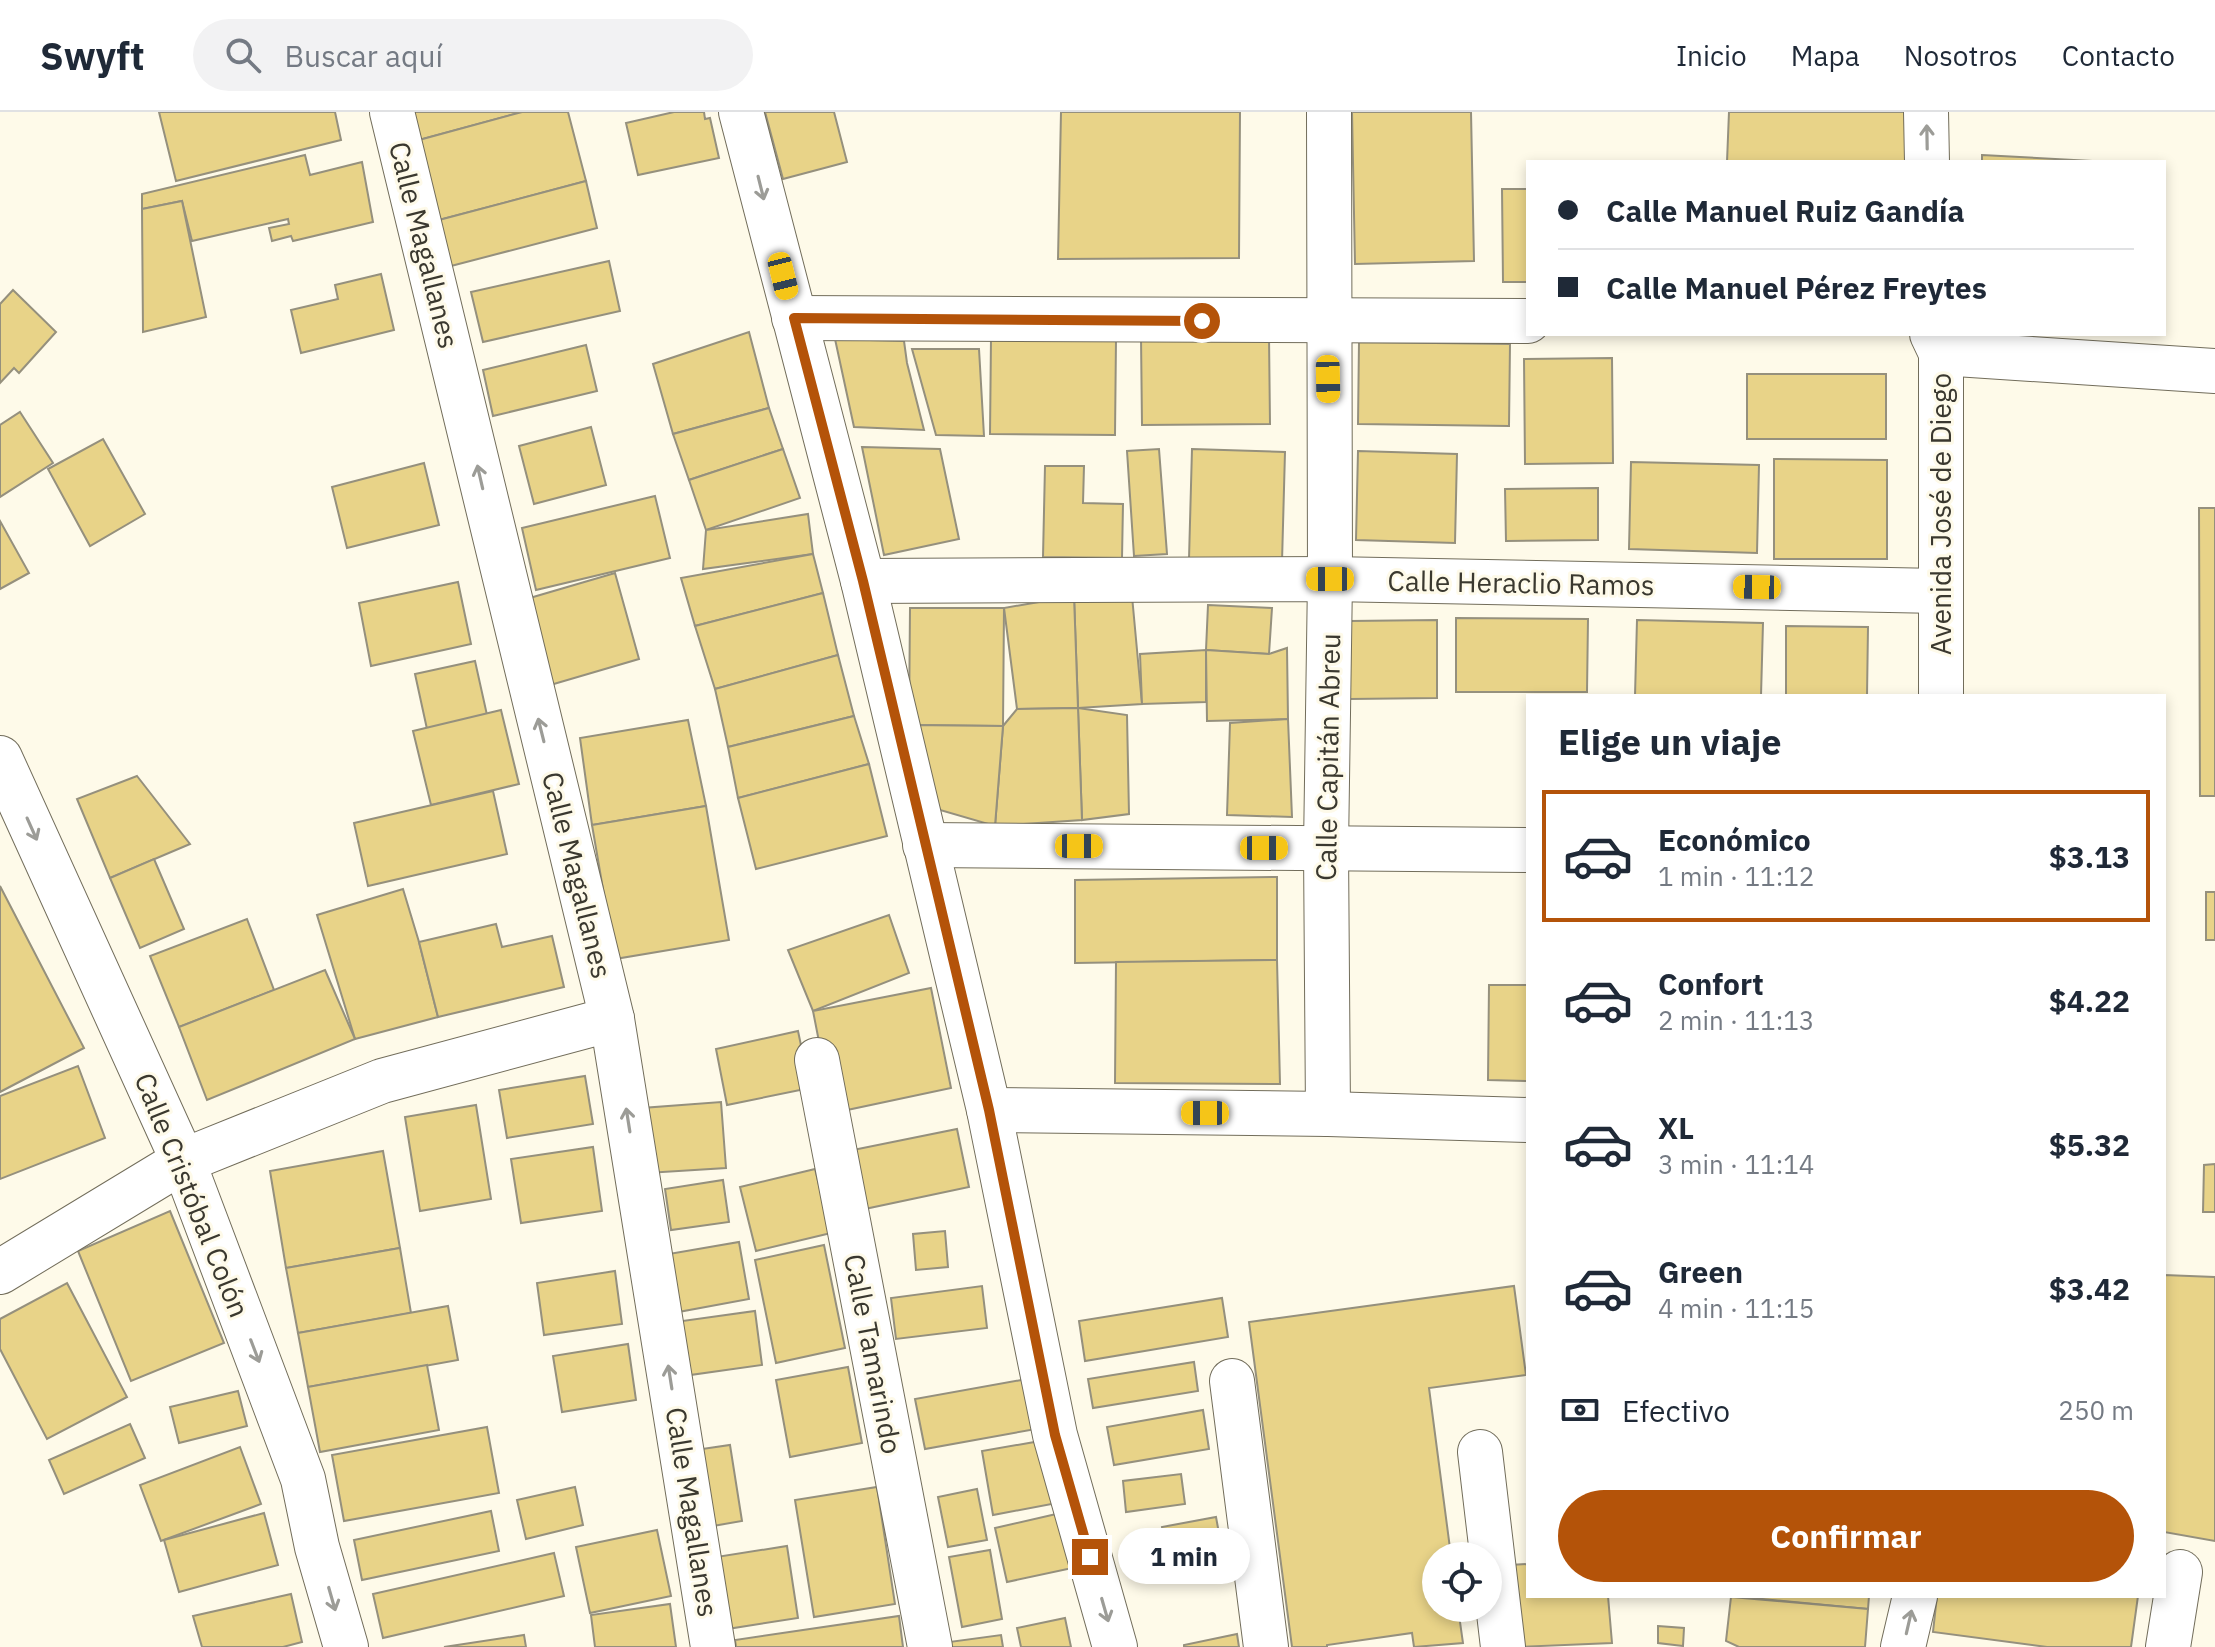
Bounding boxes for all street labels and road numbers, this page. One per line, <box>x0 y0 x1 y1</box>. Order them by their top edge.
street label: Calle Magallanes <box>381 138 468 352</box>
street label: Avenida José de Diego <box>1922 373 1959 655</box>
street label: Calle Heraclio Ramos <box>1387 562 1655 603</box>
street label: Calle Capitán Abreu <box>1307 633 1348 881</box>
street label: Calle Magallanes <box>534 768 621 982</box>
street label: Calle Cristóbal Colón <box>126 1067 258 1323</box>
street label: Calle Tamarindo <box>836 1251 911 1457</box>
street label: Calle Magallanes <box>658 1404 727 1619</box>

